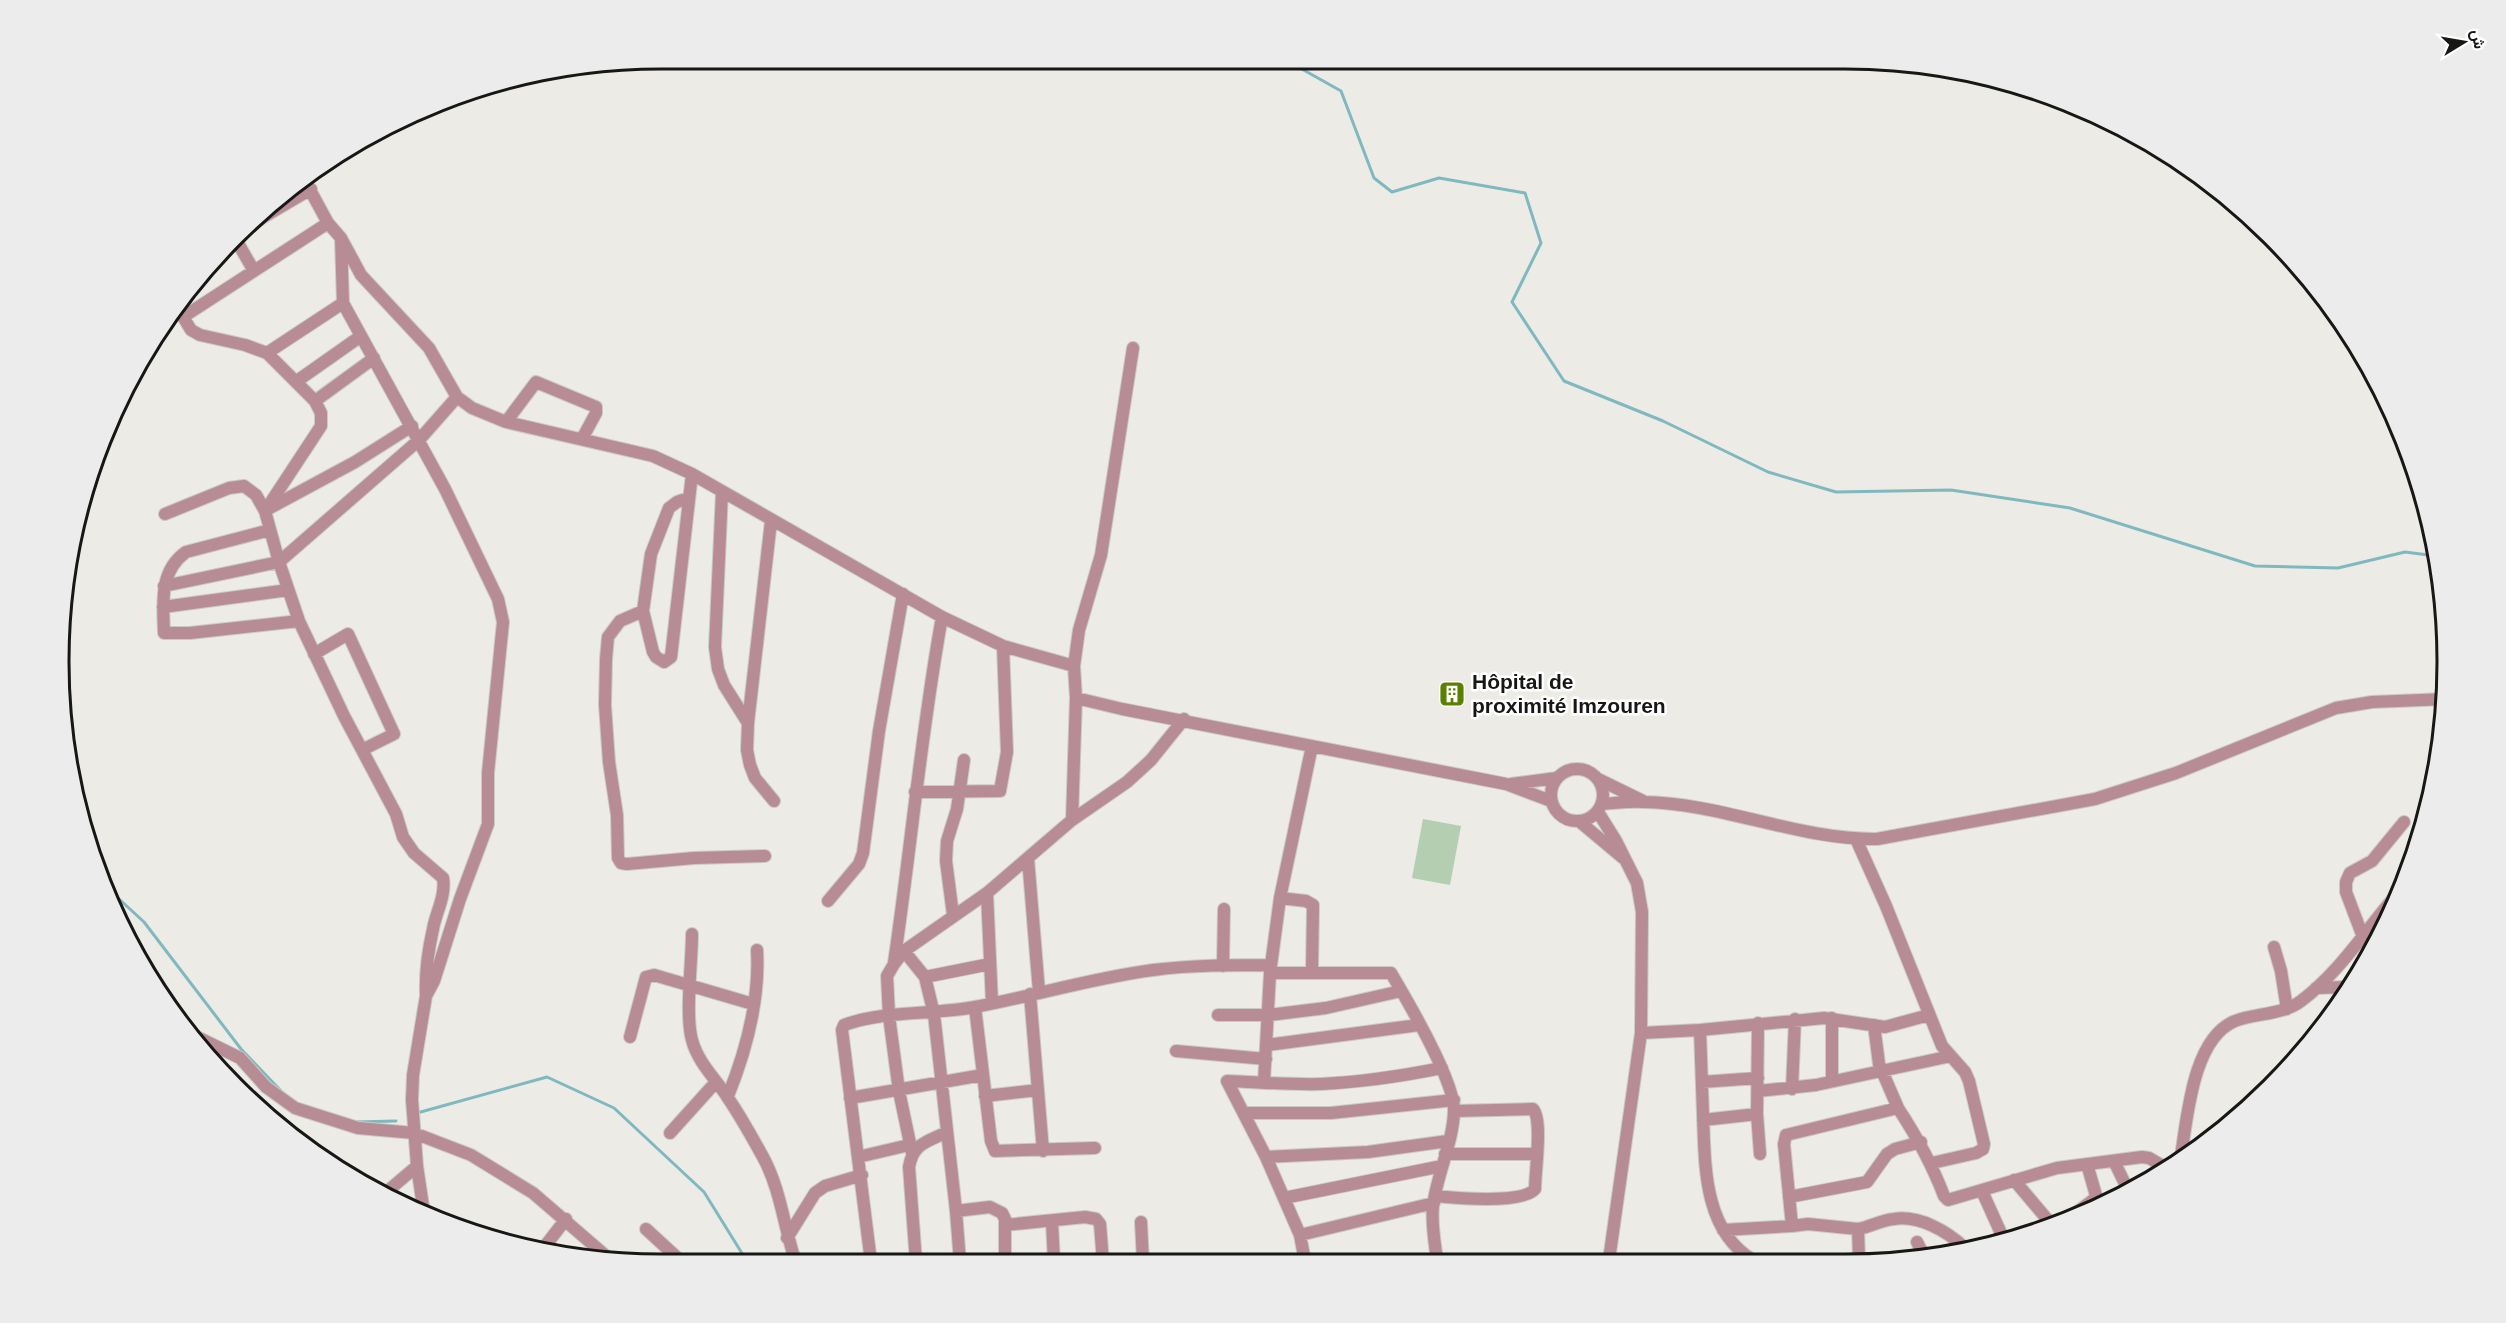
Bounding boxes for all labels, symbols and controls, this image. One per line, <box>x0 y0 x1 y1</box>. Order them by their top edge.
north arrow <box>2434 12 2494 72</box>
text: ش <box>2467 28 2488 50</box>
place label: Hôpital de proximité Imzouren <box>1472 670 1666 717</box>
building icon: Hôpital de proximité Imzouren <box>1437 679 1467 709</box>

